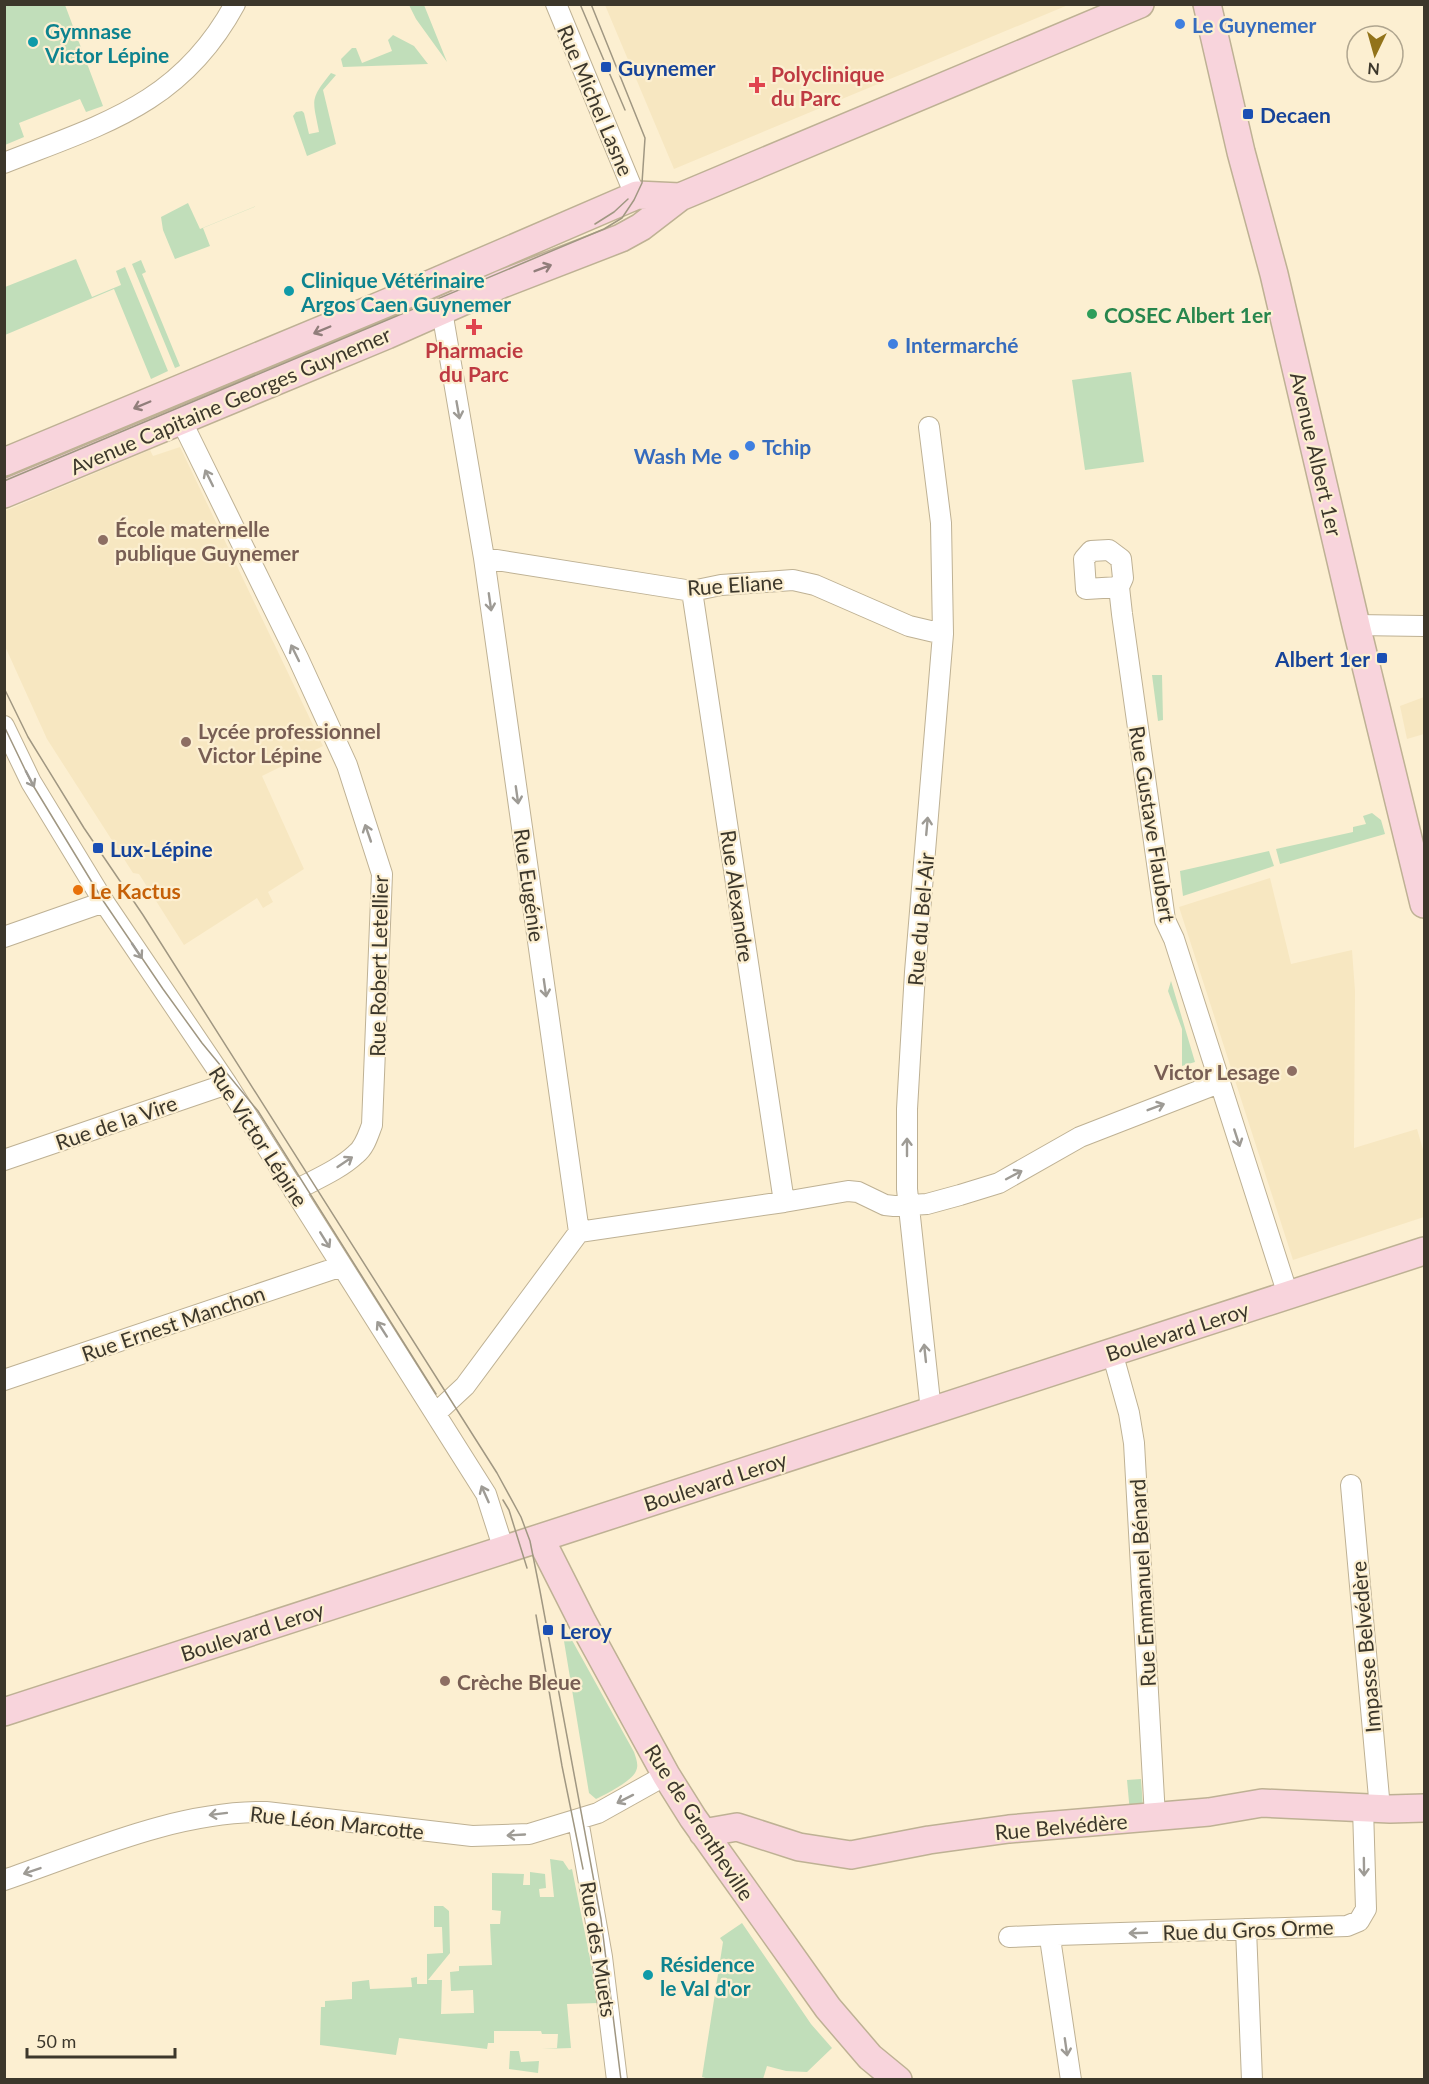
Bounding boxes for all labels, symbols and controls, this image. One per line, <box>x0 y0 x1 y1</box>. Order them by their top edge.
place label: Le Guynemer <box>1192 12 1317 37</box>
marker: Le Guynemer <box>1173 17 1187 31</box>
place label: Gymnase Victor Lépine <box>44 18 169 67</box>
street label: Rue Michel Lasne <box>553 21 639 179</box>
north arrow <box>1345 24 1405 84</box>
marker: Gymnase Victor Lépine <box>26 35 40 49</box>
place label: Guynemer <box>618 55 716 80</box>
text: N <box>1367 59 1381 79</box>
marker: Guynemer <box>599 60 613 74</box>
place label: Polyclinique du Parc <box>771 61 884 110</box>
marker: Polyclinique du Parc <box>748 76 766 94</box>
place label: Decaen <box>1260 102 1331 127</box>
marker: Decaen <box>1241 107 1255 121</box>
one-way arrow <box>533 262 551 273</box>
place label: Clinique Vétérinaire Argos Caen Guynemer <box>300 267 511 316</box>
marker: Clinique Vétérinaire Argos Caen Guynemer <box>282 284 296 298</box>
place label: COSEC Albert 1er <box>1104 302 1271 327</box>
marker: COSEC Albert 1er <box>1085 307 1099 321</box>
marker: Pharmacie du Parc <box>467 320 481 334</box>
street label: Avenue Capitaine Georges Guynemer <box>66 321 394 479</box>
one-way arrow <box>314 325 332 336</box>
place label: Intermarché <box>905 332 1019 357</box>
place label: Pharmacie du Parc <box>425 337 523 386</box>
marker: Intermarché <box>886 337 900 351</box>
street label: Avenue Albert 1er <box>1286 370 1348 539</box>
one-way arrow <box>453 399 464 419</box>
one-way arrow <box>134 400 152 411</box>
place label: Tchip <box>762 434 811 459</box>
marker: Tchip <box>743 439 757 453</box>
place label: Wash Me <box>634 443 722 468</box>
marker: Wash Me <box>727 448 741 462</box>
one-way arrow <box>203 469 215 487</box>
place label: École maternelle publique Guynemer <box>115 516 299 565</box>
marker: École maternelle publique Guynemer <box>96 533 110 547</box>
street label: Rue Eliane <box>686 568 784 600</box>
one-way arrow <box>484 592 495 612</box>
one-way arrow <box>289 644 301 662</box>
place label: Albert 1er <box>1274 646 1370 671</box>
marker: Albert 1er <box>1375 651 1389 665</box>
place label: Lycée professionnel Victor Lépine <box>197 718 381 767</box>
street label: Rue Gustave Flaubert <box>1125 724 1181 924</box>
marker: Lycée professionnel Victor Lépine <box>179 735 193 749</box>
one-way arrow <box>25 769 36 787</box>
one-way arrow <box>512 785 523 805</box>
one-way arrow <box>922 817 933 837</box>
one-way arrow <box>362 824 373 843</box>
street label: Rue Eugénie <box>510 827 550 943</box>
street label: Rue Alexandre <box>716 828 760 964</box>
place label: Lux-Lépine <box>110 836 213 861</box>
marker: Lux-Lépine <box>91 841 105 855</box>
street label: Rue du Bel-Air <box>902 851 938 987</box>
street label: Rue Robert Letellier <box>364 874 392 1057</box>
place label: Le Kactus <box>90 878 181 903</box>
marker: Le Kactus <box>71 883 85 897</box>
one-way arrow <box>130 942 143 959</box>
one-way arrow <box>539 978 550 998</box>
place label: Victor Lesage <box>1153 1059 1280 1084</box>
street label: Rue Victor Lépine <box>204 1061 314 1211</box>
marker: Victor Lesage <box>1285 1064 1299 1078</box>
street label: Rue de la Vire <box>52 1090 180 1154</box>
one-way arrow <box>1146 1100 1164 1111</box>
one-way arrow <box>1232 1128 1243 1147</box>
one-way arrow <box>901 1137 913 1157</box>
one-way arrow <box>336 1156 353 1168</box>
one-way arrow <box>1005 1169 1023 1180</box>
one-way arrow <box>319 1231 331 1248</box>
street label: Rue Ernest Manchon <box>78 1280 268 1366</box>
street label: Boulevard Leroy <box>1102 1296 1252 1366</box>
one-way arrow <box>376 1321 388 1338</box>
one-way arrow <box>919 1343 930 1363</box>
street label: Boulevard Leroy <box>640 1446 790 1516</box>
street label: Rue Emmanuel Bénard <box>1124 1478 1160 1688</box>
one-way arrow <box>479 1486 490 1504</box>
street label: Impasse Belvédère <box>1345 1560 1385 1734</box>
street label: Boulevard Leroy <box>177 1596 327 1666</box>
place label: Leroy <box>560 1618 613 1643</box>
marker: Leroy <box>541 1623 555 1637</box>
place label: Crèche Bleue <box>457 1669 581 1694</box>
marker: Crèche Bleue <box>438 1674 452 1688</box>
street label: Rue de Grentheville <box>640 1739 760 1905</box>
one-way arrow <box>617 1794 635 1805</box>
street label: Rue Léon Marcotte <box>249 1800 425 1844</box>
street label: Rue Belvédère <box>994 1808 1128 1844</box>
one-way arrow <box>209 1809 228 1820</box>
one-way arrow <box>507 1830 527 1841</box>
one-way arrow <box>1359 1856 1370 1876</box>
one-way arrow <box>23 1866 42 1877</box>
street label: Rue des Muets <box>576 1879 622 2019</box>
street label: Rue du Gros Orme <box>1162 1914 1334 1944</box>
one-way arrow <box>1128 1927 1148 1938</box>
place label: Résidence le Val d'or <box>660 1951 755 2000</box>
marker: Résidence le Val d'or <box>641 1968 655 1982</box>
scale bar <box>27 2021 176 2059</box>
text: 50 m <box>36 2030 76 2052</box>
one-way arrow <box>1061 2036 1072 2056</box>

